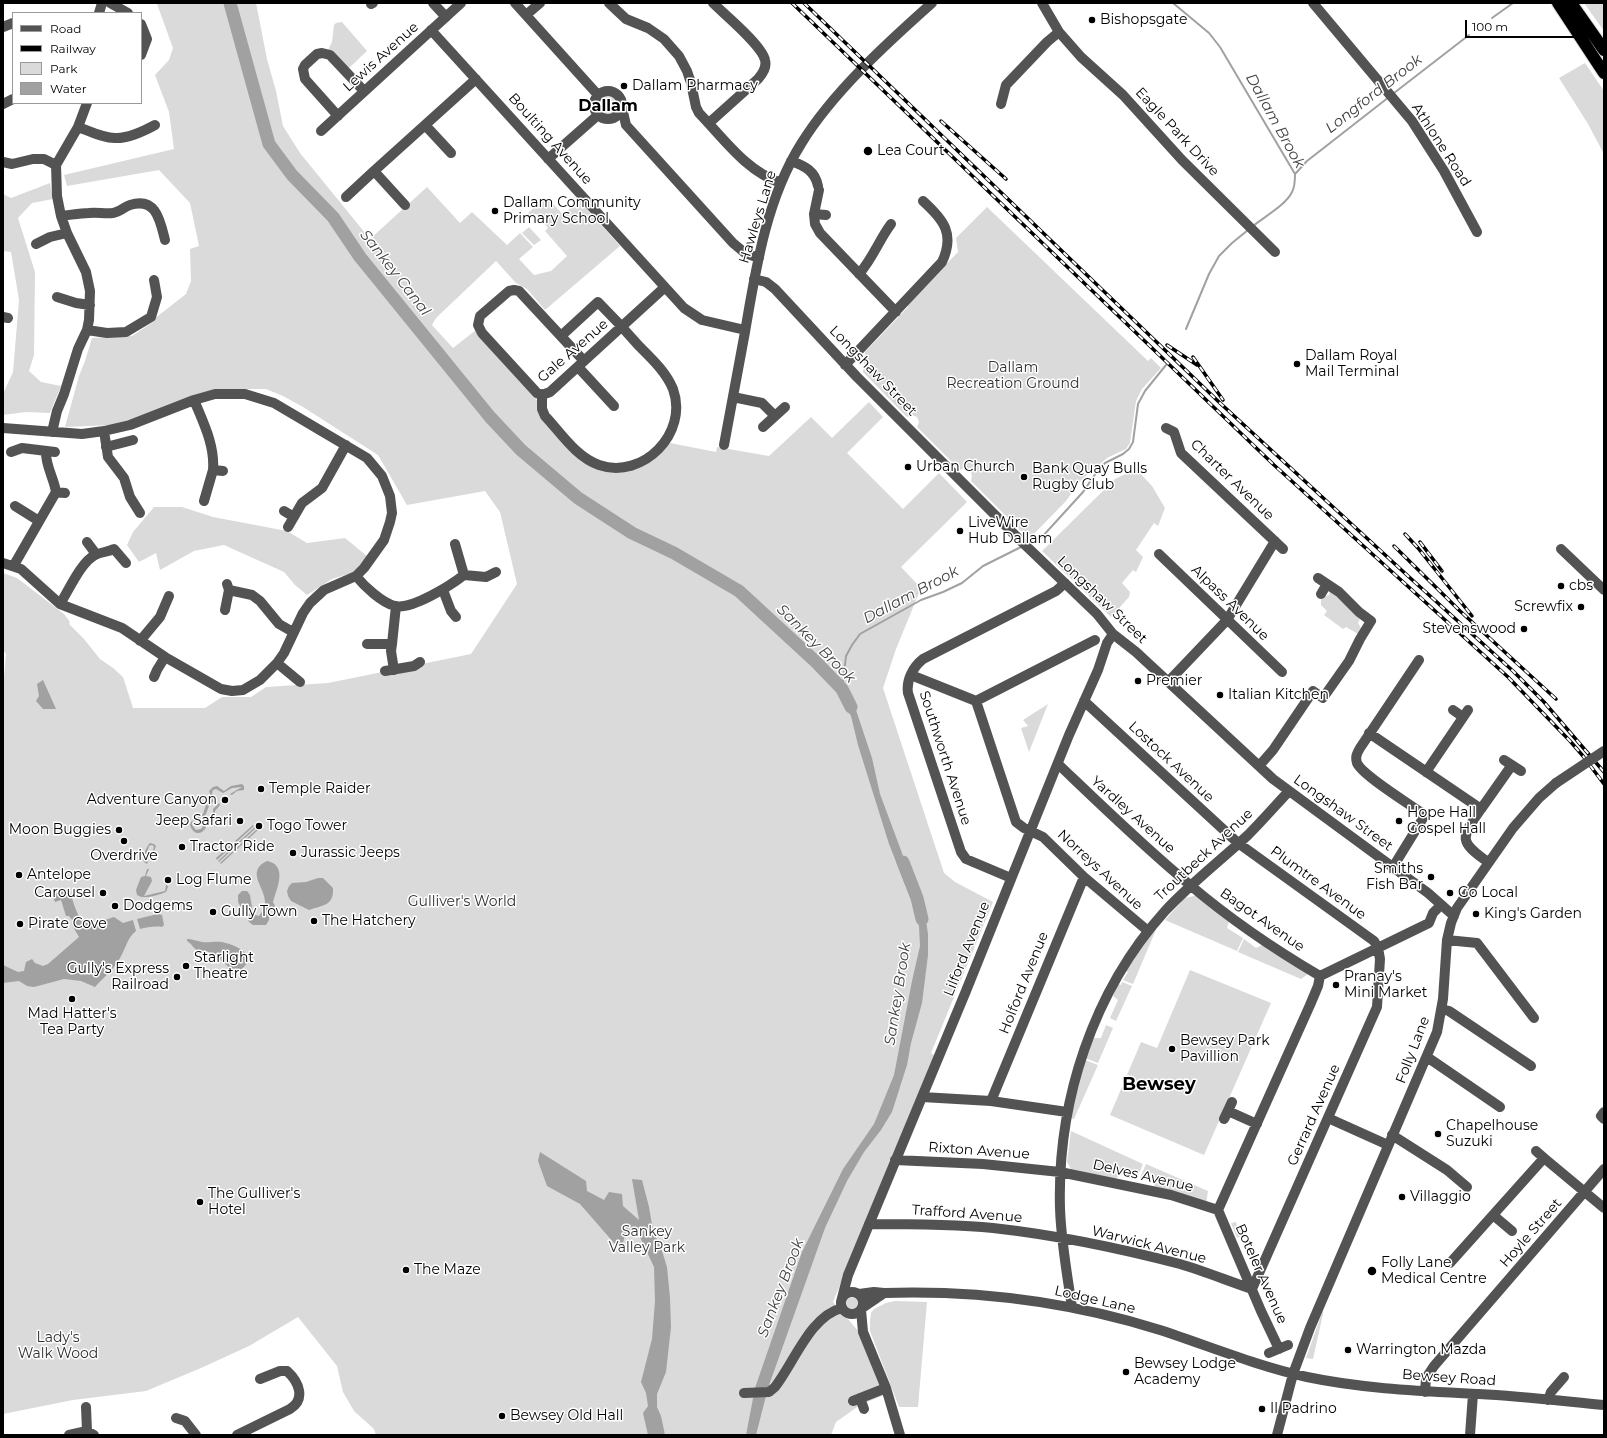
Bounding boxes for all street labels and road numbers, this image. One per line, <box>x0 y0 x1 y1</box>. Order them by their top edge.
street label: Lewis Avenue <box>340 19 422 95</box>
street label: Eagle Park Drive <box>1132 84 1222 180</box>
street label: Boulting Avenue <box>504 90 596 188</box>
street label: Athlone Road <box>1408 100 1474 190</box>
street label: Hawleys Lane <box>736 168 780 266</box>
street label: Gale Avenue <box>534 316 612 386</box>
street label: Longshaw Street <box>826 322 920 420</box>
street label: Charter Avenue <box>1187 436 1277 524</box>
street label: Longshaw Street <box>1053 553 1151 647</box>
street label: Alpass Avenue <box>1188 562 1272 644</box>
street label: Southworth Avenue <box>915 689 975 827</box>
street label: Lostock Avenue <box>1125 718 1217 806</box>
street label: Longshaw Street <box>1290 771 1396 855</box>
street label: Yardley Avenue <box>1087 773 1179 857</box>
street label: Troutbeck Avenue <box>1152 805 1256 905</box>
street label: Norreys Avenue <box>1054 826 1146 914</box>
street label: Plumtre Avenue <box>1267 843 1369 923</box>
street label: Bagot Avenue <box>1216 885 1308 955</box>
street label: Lilford Avenue <box>940 899 994 999</box>
street label: Holford Avenue <box>996 929 1052 1037</box>
street label: Folly Lane <box>1393 1014 1433 1086</box>
street label: Gerrard Avenue <box>1284 1062 1344 1168</box>
street label: Rixton Avenue <box>928 1139 1030 1163</box>
street label: Delves Avenue <box>1091 1156 1195 1196</box>
street label: Hoyle Street <box>1497 1195 1565 1271</box>
street label: Trafford Avenue <box>911 1202 1023 1226</box>
street label: Boteler Avenue <box>1231 1221 1291 1327</box>
street label: Warwick Avenue <box>1090 1223 1208 1267</box>
street label: Lodge Lane <box>1053 1283 1137 1317</box>
street label: Bewsey Road <box>1401 1366 1497 1390</box>

